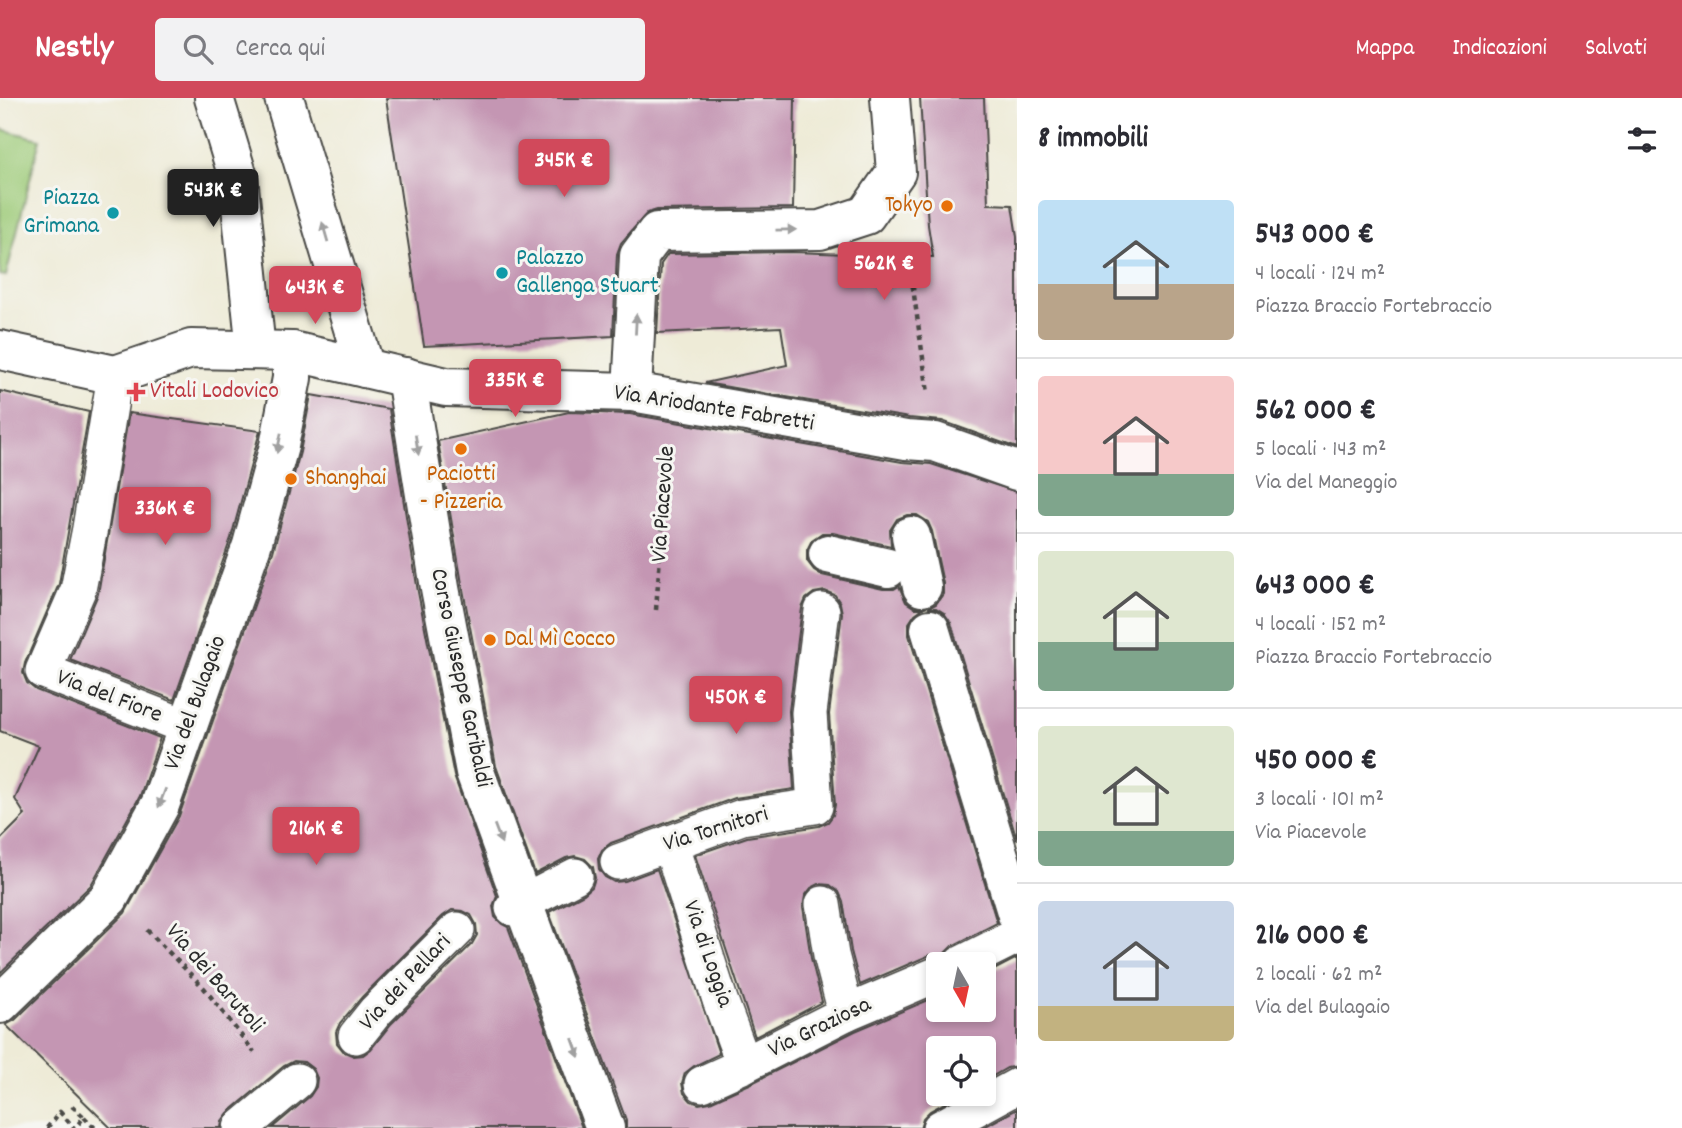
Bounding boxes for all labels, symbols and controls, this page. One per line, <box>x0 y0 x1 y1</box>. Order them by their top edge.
search box <box>155 18 645 81</box>
text: Nestly <box>35 26 113 73</box>
icon: search <box>179 30 217 68</box>
text: Cerca qui <box>235 31 325 68</box>
text: Mappa <box>1355 32 1414 66</box>
text: Indicazioni <box>1452 32 1547 66</box>
text: Salvati <box>1585 32 1647 66</box>
text: 8 immobili <box>1038 119 1148 162</box>
icon: filters <box>1623 121 1661 159</box>
pin: 345K € <box>507 140 621 199</box>
text: 345K € <box>534 145 594 178</box>
pin: 543K € <box>156 170 270 229</box>
text: 543K € <box>183 175 243 208</box>
place label: Piazza Grimana <box>23 182 100 244</box>
place label: Tokyo <box>885 189 933 223</box>
marker: Tokyo <box>939 198 955 214</box>
marker: Piazza Grimana <box>105 205 121 221</box>
text: 543 000 € <box>1255 215 1374 258</box>
one-way arrow <box>320 221 330 242</box>
one-way arrow <box>776 224 798 236</box>
icon: home <box>1094 228 1178 312</box>
place label: Palazzo Gallenga Stuart <box>516 242 659 304</box>
pin: 562K € <box>827 242 941 302</box>
text: 562K € <box>854 248 914 281</box>
text: 4 locali · 124 m² <box>1255 258 1385 291</box>
marker: Palazzo Gallenga Stuart <box>494 265 510 281</box>
pin: 643K € <box>258 266 372 326</box>
text: 643K € <box>285 272 345 305</box>
text: Piazza Braccio Fortebraccio <box>1255 291 1492 324</box>
one-way arrow <box>630 313 641 335</box>
pin: 335K € <box>458 360 572 419</box>
text: 335K € <box>485 365 545 398</box>
place label: Vitali Lodovico <box>150 375 279 409</box>
street label: Via Ariodante Fabretti <box>611 376 817 442</box>
marker: Vitali Lodovico <box>128 384 144 400</box>
text: 562 000 € <box>1255 391 1376 434</box>
icon: home <box>1094 404 1178 488</box>
one-way arrow <box>274 432 285 454</box>
one-way arrow <box>412 434 423 456</box>
text: 5 locali · 143 m² <box>1255 434 1386 467</box>
marker: Paciotti - Pizzeria <box>453 441 469 457</box>
street label: Via Piacevole <box>643 445 685 563</box>
place label: Paciotti - Pizzeria <box>420 458 503 520</box>
place label: Shanghai <box>305 462 386 496</box>
text: Via del Maneggio <box>1255 467 1398 500</box>
marker: Shanghai <box>283 471 299 487</box>
pin: 336K € <box>108 488 222 547</box>
text: 336K € <box>135 493 195 526</box>
street label: Corso Giuseppe Garibaldi <box>420 565 500 791</box>
text: 643 000 € <box>1255 566 1375 609</box>
icon: home <box>1094 579 1178 663</box>
text: 4 locali · 152 m² <box>1255 609 1386 642</box>
place label: Dal Mì Cocco <box>504 623 615 657</box>
street label: Via del Bulagaio <box>156 631 236 775</box>
marker: Dal Mì Cocco <box>482 632 498 648</box>
text: Piazza Braccio Fortebraccio <box>1255 642 1492 675</box>
street label: Via del Fiore <box>51 661 167 733</box>
pin: 450K € <box>679 676 793 736</box>
text: 450K € <box>705 682 767 715</box>
text: 450 000 € <box>1255 741 1377 784</box>
icon: home <box>1094 754 1178 838</box>
text: 3 locali · 101 m² <box>1255 784 1384 817</box>
one-way arrow <box>156 788 167 809</box>
street label: Via Tornitori <box>659 798 773 862</box>
pin: 216K € <box>259 808 373 867</box>
text: 216K € <box>288 813 344 846</box>
text: Via Piacevole <box>1255 817 1367 850</box>
one-way arrow <box>493 824 504 845</box>
street label: Via di Loggia <box>673 896 741 1013</box>
text: 216 000 € <box>1255 916 1369 959</box>
street label: Via dei Barutoli <box>157 917 271 1041</box>
street label: Via dei Pellari <box>352 927 460 1039</box>
icon: home <box>1094 929 1178 1013</box>
north arrow <box>926 952 996 1022</box>
map controls <box>926 952 996 1106</box>
text: 2 locali · 62 m² <box>1255 959 1382 992</box>
street label: Via Graziosa <box>763 988 878 1068</box>
text: Via del Bulagaio <box>1255 992 1390 1025</box>
button: locate <box>926 1036 996 1106</box>
one-way arrow <box>571 1038 582 1059</box>

